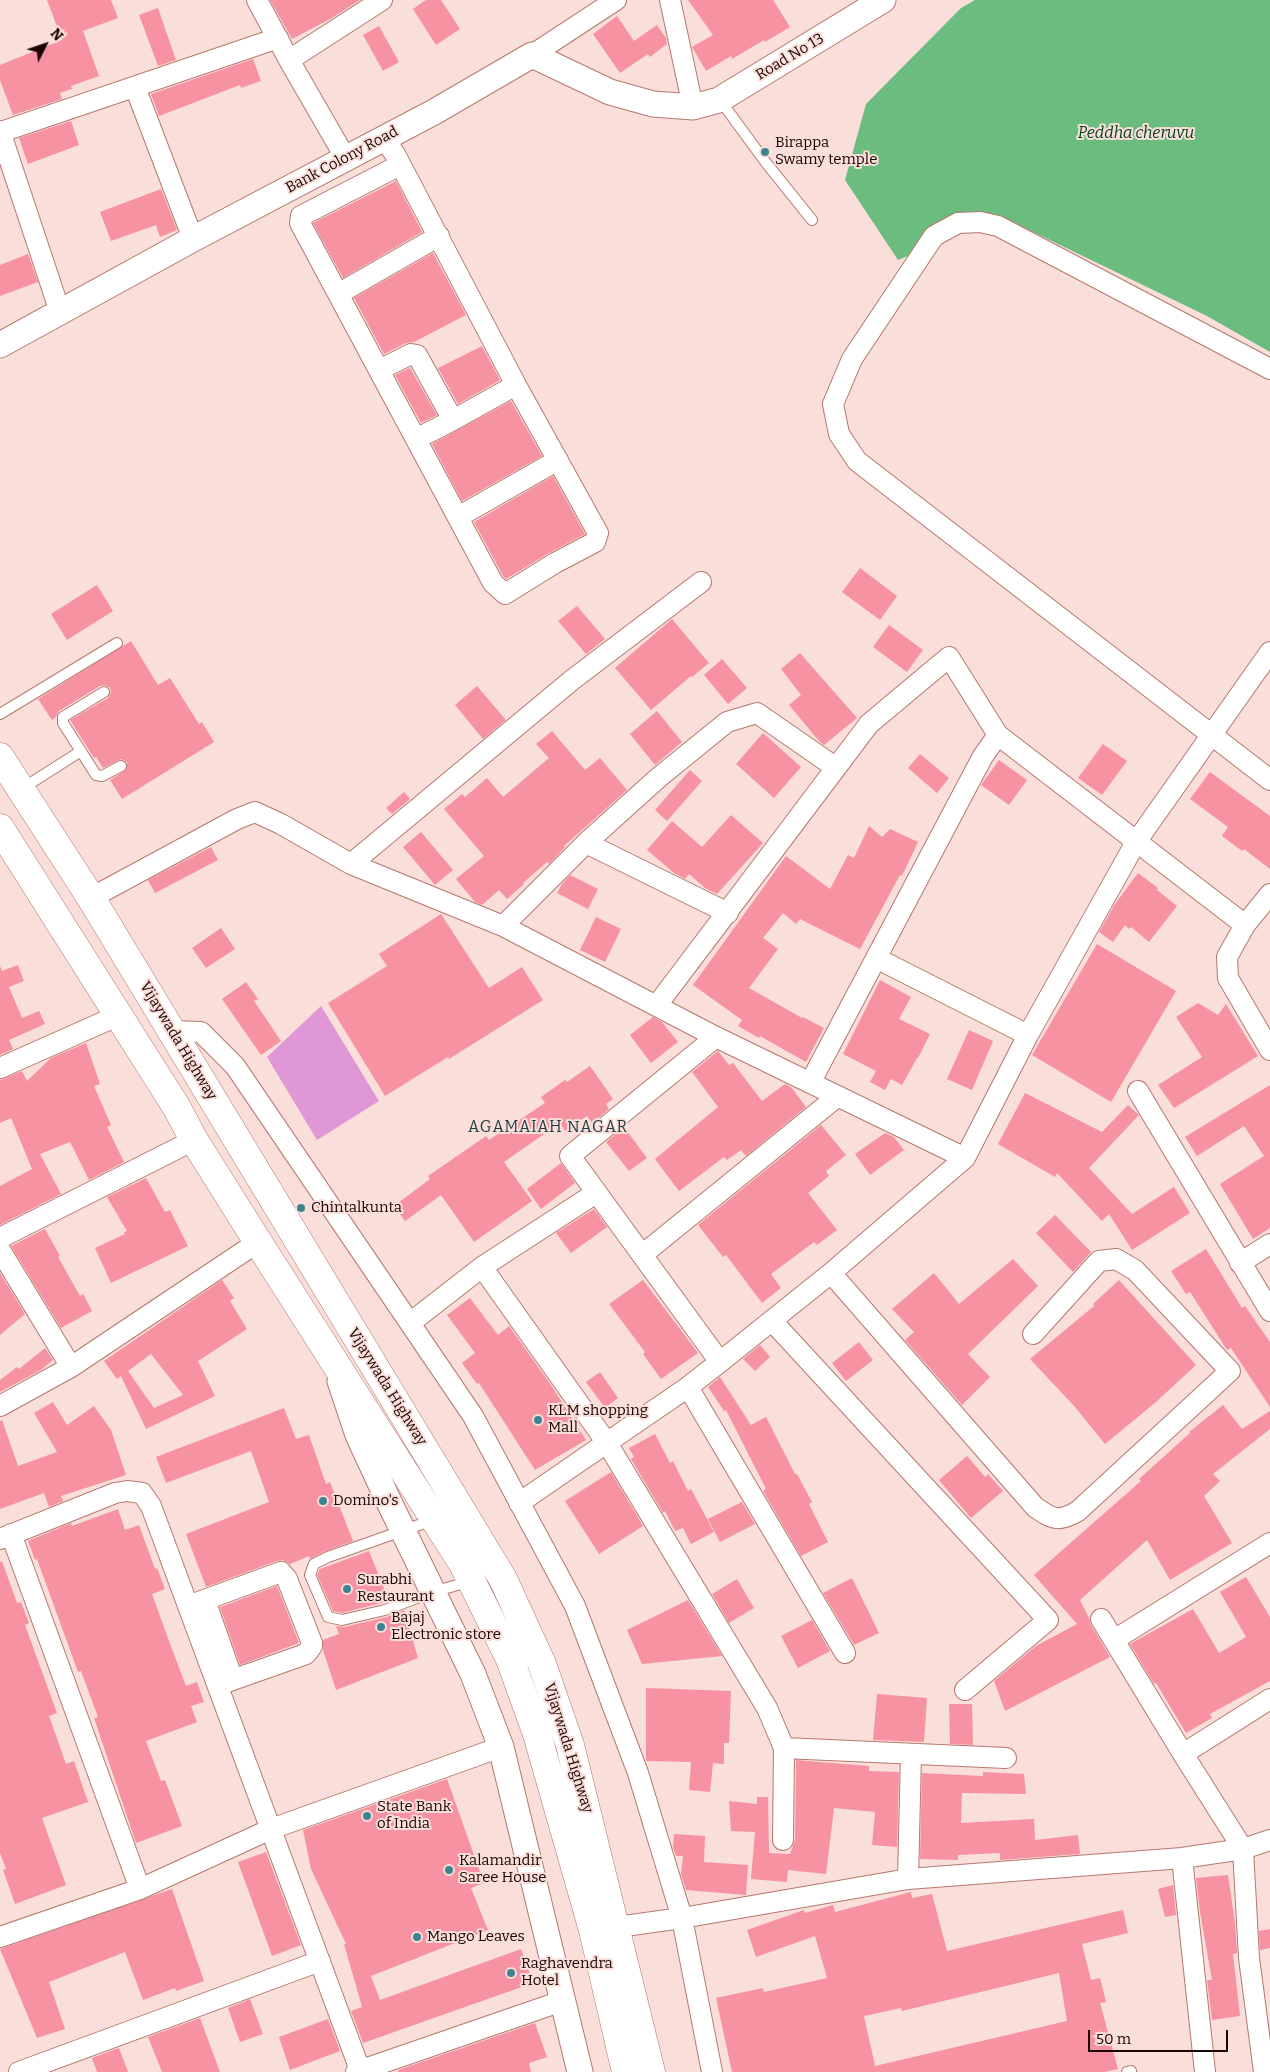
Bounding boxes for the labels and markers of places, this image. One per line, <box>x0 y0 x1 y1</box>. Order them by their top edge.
place label: Birappa Swamy temple <box>775 134 877 169</box>
marker: Birappa Swamy temple <box>759 146 771 158</box>
place label: Chintalkunta <box>311 1199 402 1217</box>
marker: Chintalkunta <box>295 1202 307 1214</box>
place label: KLM shopping Mall <box>548 1402 648 1437</box>
marker: KLM shopping Mall <box>532 1414 544 1426</box>
place label: Domino's <box>333 1492 399 1510</box>
marker: Domino's <box>317 1495 329 1507</box>
place label: Surabhi Restaurant <box>357 1571 434 1606</box>
marker: Surabhi Restaurant <box>341 1583 353 1595</box>
place label: Bajaj Electronic store <box>391 1609 501 1644</box>
marker: Bajaj Electronic store <box>375 1621 387 1633</box>
place label: State Bank of India <box>377 1798 451 1833</box>
marker: State Bank of India <box>361 1810 373 1822</box>
place label: Kalamandir Saree House <box>459 1852 547 1887</box>
marker: Kalamandir Saree House <box>443 1864 455 1876</box>
place label: Mango Leaves <box>427 1928 525 1946</box>
marker: Mango Leaves <box>411 1931 423 1943</box>
place label: Raghavendra Hotel <box>521 1955 613 1990</box>
marker: Raghavendra Hotel <box>505 1967 517 1979</box>

